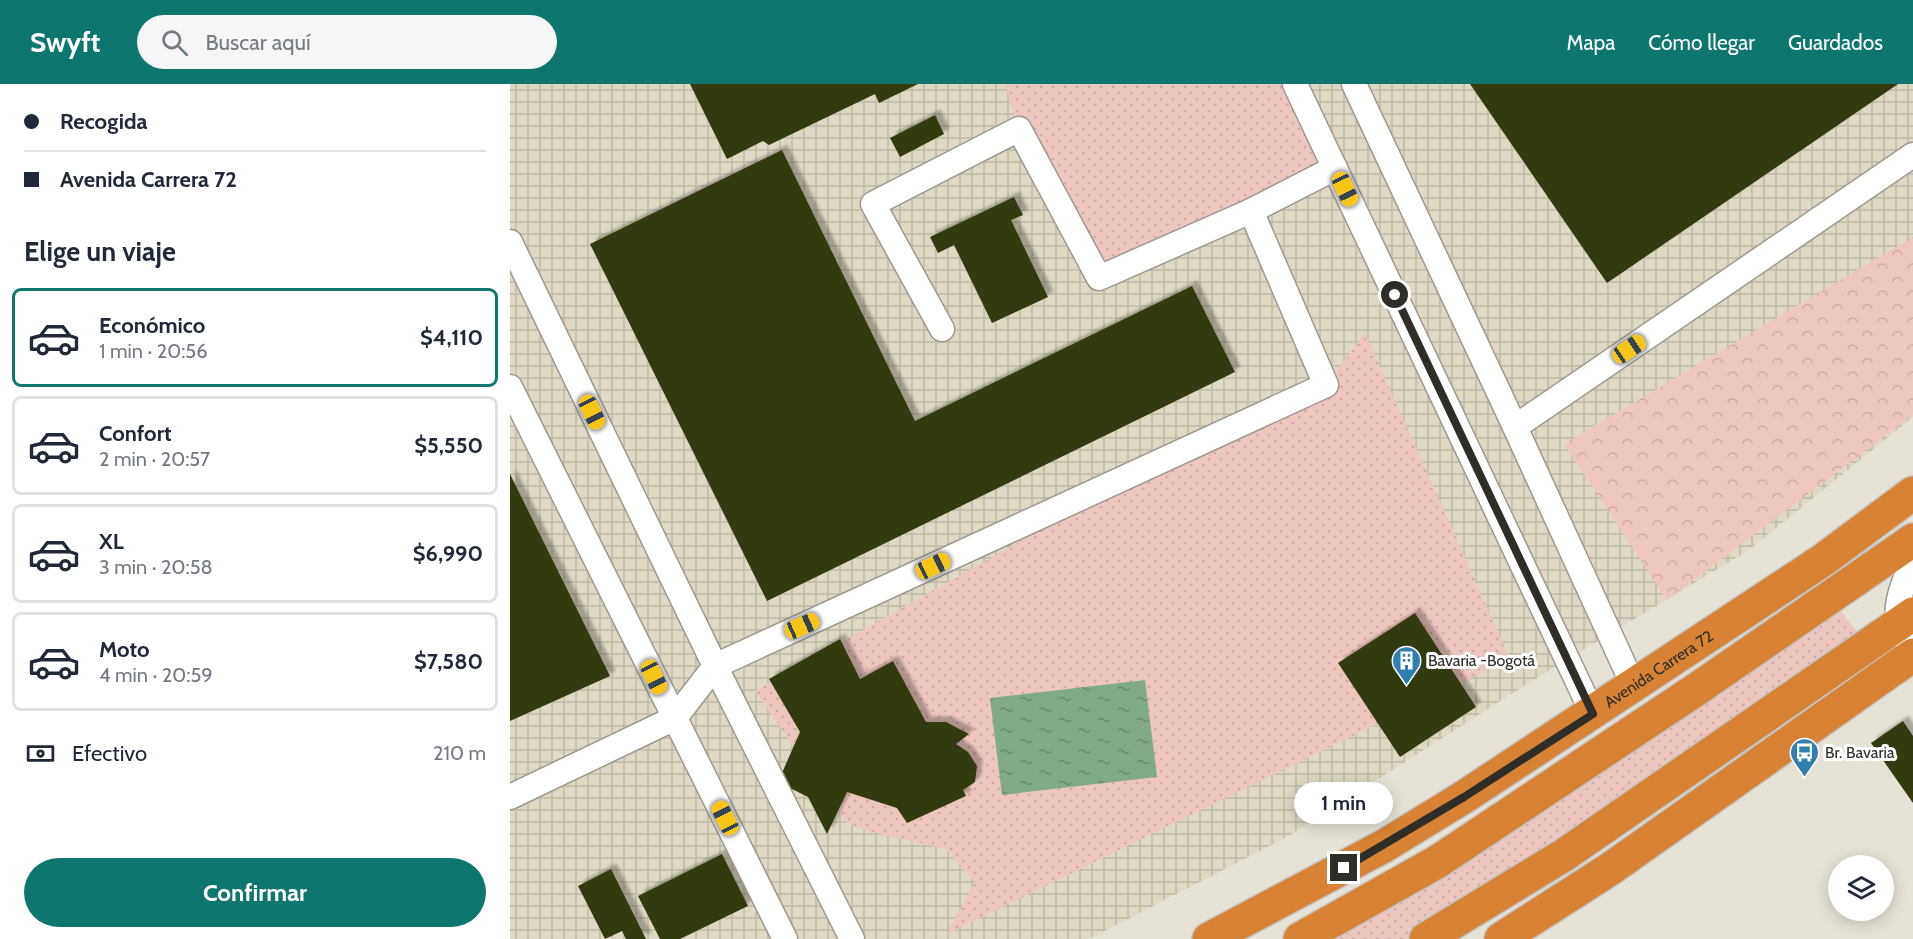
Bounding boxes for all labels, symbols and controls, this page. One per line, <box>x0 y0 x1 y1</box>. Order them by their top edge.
search box <box>137 15 557 69</box>
text: Swyft <box>30 25 101 59</box>
icon: search <box>158 26 191 59</box>
text: Buscar aquí <box>206 29 311 56</box>
text: Mapa <box>1567 30 1615 55</box>
text: Cómo llegar <box>1648 30 1755 55</box>
text: Guardados <box>1788 30 1883 55</box>
text: Recogida <box>60 108 147 135</box>
text: Avenida Carrera 72 <box>60 166 237 193</box>
car <box>1329 169 1361 209</box>
text: Elige un viaje <box>24 235 176 268</box>
route start <box>1381 281 1408 308</box>
icon: car <box>27 311 81 365</box>
text: Económico <box>99 312 205 339</box>
text: $4,110 <box>420 324 483 351</box>
car <box>1609 331 1649 367</box>
text: 1 min · 20:56 <box>99 339 208 363</box>
car <box>576 392 608 432</box>
icon: car <box>27 419 81 473</box>
text: Confort <box>99 420 172 447</box>
text: $5,550 <box>414 432 483 459</box>
text: 2 min · 20:57 <box>99 447 210 471</box>
icon: car <box>27 527 81 581</box>
text: XL <box>99 528 124 555</box>
text: $6,990 <box>413 540 483 567</box>
car <box>913 550 953 582</box>
text: 3 min · 20:58 <box>99 555 213 579</box>
car <box>782 610 822 642</box>
street label: Avenida Carrera 72 <box>1601 626 1716 711</box>
icon: car <box>27 635 81 689</box>
text: Moto <box>99 636 150 663</box>
building icon: Bavaria -Bogotá <box>1391 644 1423 686</box>
text: $7,580 <box>414 648 483 675</box>
place label: Bavaria -Bogotá <box>1428 651 1535 670</box>
car <box>638 657 670 697</box>
text: 4 min · 20:59 <box>99 663 213 687</box>
bus stop icon: Br. Bavaria <box>1788 736 1820 778</box>
icon: cash <box>24 737 57 770</box>
text: Efectivo <box>72 740 147 767</box>
text: 210 m <box>433 741 486 765</box>
place label: Br. Bavaria <box>1825 743 1895 762</box>
callout: 1 min <box>1294 781 1394 823</box>
text: 1 min <box>1321 791 1366 815</box>
car <box>709 798 741 838</box>
route end <box>1330 854 1357 881</box>
map controls <box>1828 855 1894 921</box>
button: layers <box>1828 855 1894 921</box>
button: Confirmar <box>24 858 486 927</box>

